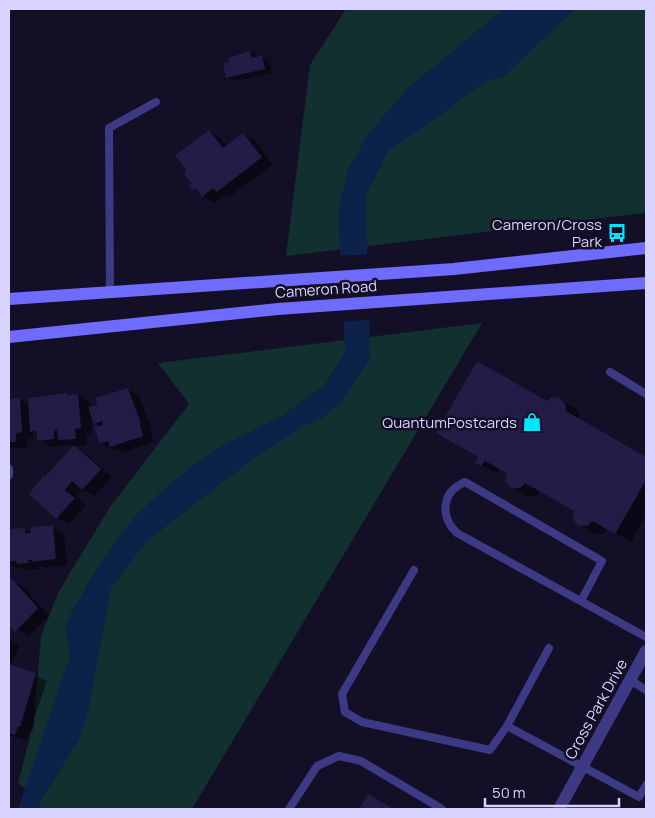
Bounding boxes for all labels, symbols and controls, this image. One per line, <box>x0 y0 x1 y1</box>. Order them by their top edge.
place label: Cameron/Cross Park <box>492 214 603 252</box>
bus stop icon: Cameron/Cross Park <box>606 222 628 244</box>
street label: Cameron Road <box>274 275 378 303</box>
shop icon: QuantumPostcards <box>521 411 543 433</box>
place label: QuantumPostcards <box>382 412 517 433</box>
street label: Cross Park Drive <box>560 655 632 763</box>
scale bar <box>485 776 619 808</box>
text: 50 m <box>492 782 526 803</box>

